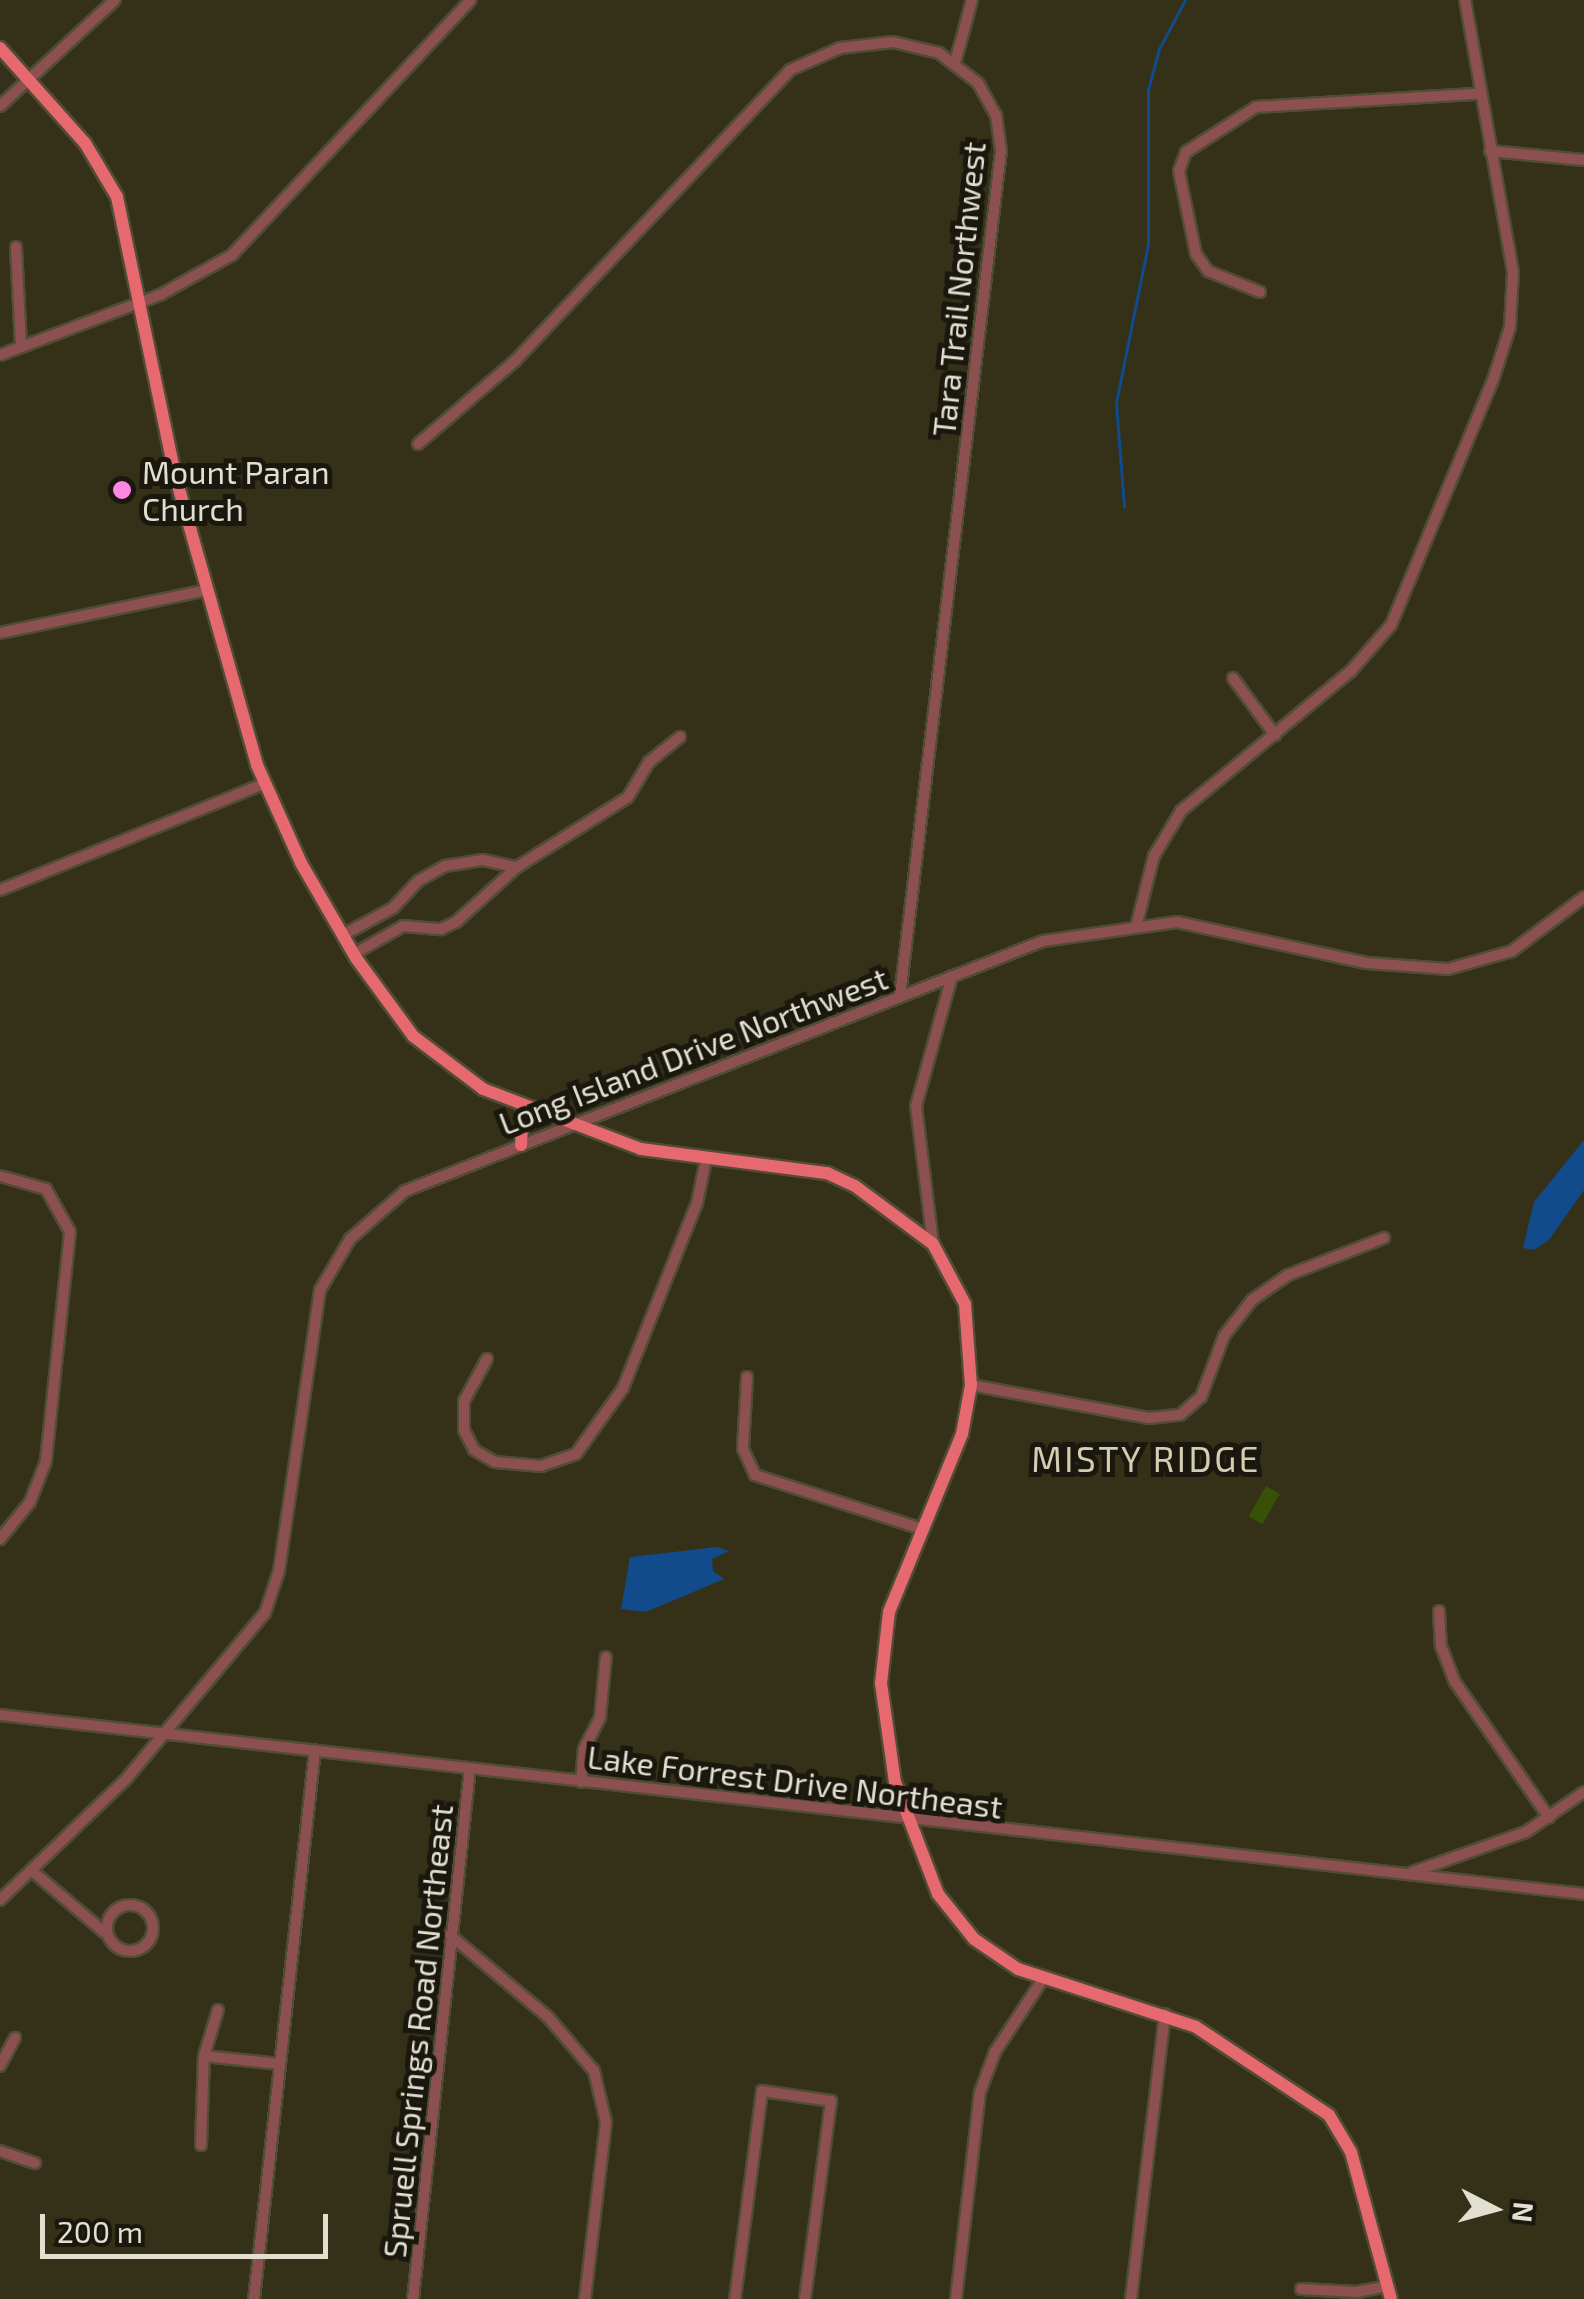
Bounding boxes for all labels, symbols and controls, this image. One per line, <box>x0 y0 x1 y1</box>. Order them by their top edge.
street label: Tara Trail Northwest <box>923 139 993 439</box>
place label: Mount Paran Church <box>142 453 330 528</box>
marker: Mount Paran Church <box>111 479 133 501</box>
street label: Long Island Drive Northwest <box>493 958 893 1142</box>
district label: MISTY RIDGE <box>1031 1437 1261 1479</box>
street label: Lake Forrest Drive Northeast <box>585 1736 1005 1826</box>
street label: Spruell Springs Road Northeast <box>374 1802 460 2260</box>
north arrow <box>1444 2159 1544 2259</box>
scale bar <box>45 2194 332 2256</box>
text: N <box>1506 2200 1542 2224</box>
text: 200 m <box>57 2213 143 2249</box>

